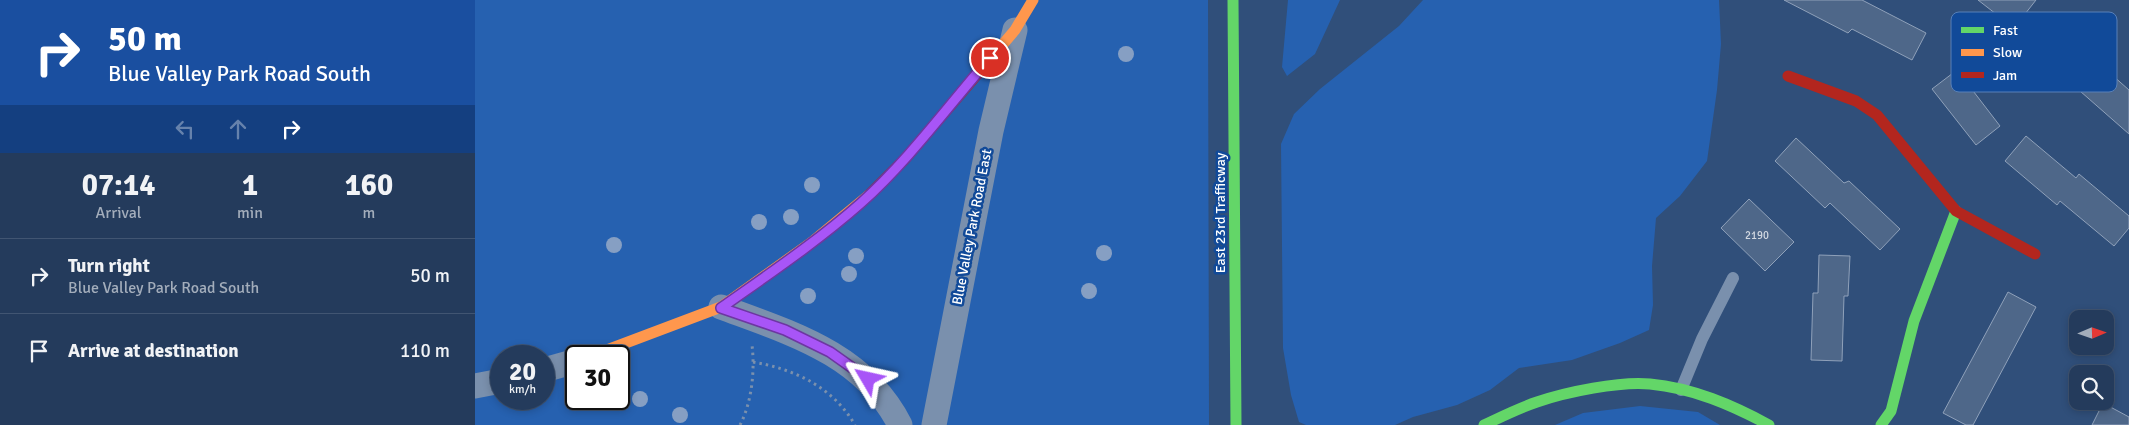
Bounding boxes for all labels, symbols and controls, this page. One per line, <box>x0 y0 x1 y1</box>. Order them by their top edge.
legend <box>1951 12 2117 92</box>
text: 50 m <box>108 17 182 60</box>
icon: right <box>25 20 90 85</box>
text: Fast <box>1993 22 2018 39</box>
pin <box>969 37 1011 79</box>
icon: arrive <box>976 44 1004 72</box>
text: Slow <box>1993 44 2022 61</box>
text: Blue Valley Park Road South <box>108 60 371 87</box>
text: Jam <box>1993 67 2017 84</box>
icon: left <box>171 115 199 143</box>
icon: ahead <box>224 115 252 143</box>
icon: right <box>277 115 305 143</box>
street label: Blue Valley Park Road East <box>949 148 995 306</box>
street label: East 23rd Trafficway <box>1212 152 1229 273</box>
text: 07:14 <box>82 167 155 204</box>
text: 1 <box>242 167 258 204</box>
text: 160 <box>345 167 393 204</box>
text: Arrival <box>95 203 142 223</box>
text: min <box>237 203 263 223</box>
text: m <box>363 203 375 223</box>
house number: 2190 <box>1745 229 1769 242</box>
text: Turn right <box>68 254 150 278</box>
icon: right <box>25 262 53 290</box>
text: 50 m <box>410 264 450 288</box>
text: Blue Valley Park Road South <box>68 278 259 298</box>
north arrow <box>2069 310 2114 355</box>
map controls <box>2069 310 2114 410</box>
icon: arrive <box>25 337 53 365</box>
text: Arrive at destination <box>68 339 239 363</box>
text: 110 m <box>400 339 450 363</box>
speed limit sign: 30 <box>565 345 630 410</box>
position arrow <box>841 352 893 404</box>
text: 20 <box>509 356 536 387</box>
button: search <box>2069 365 2114 410</box>
text: km/h <box>509 382 536 397</box>

